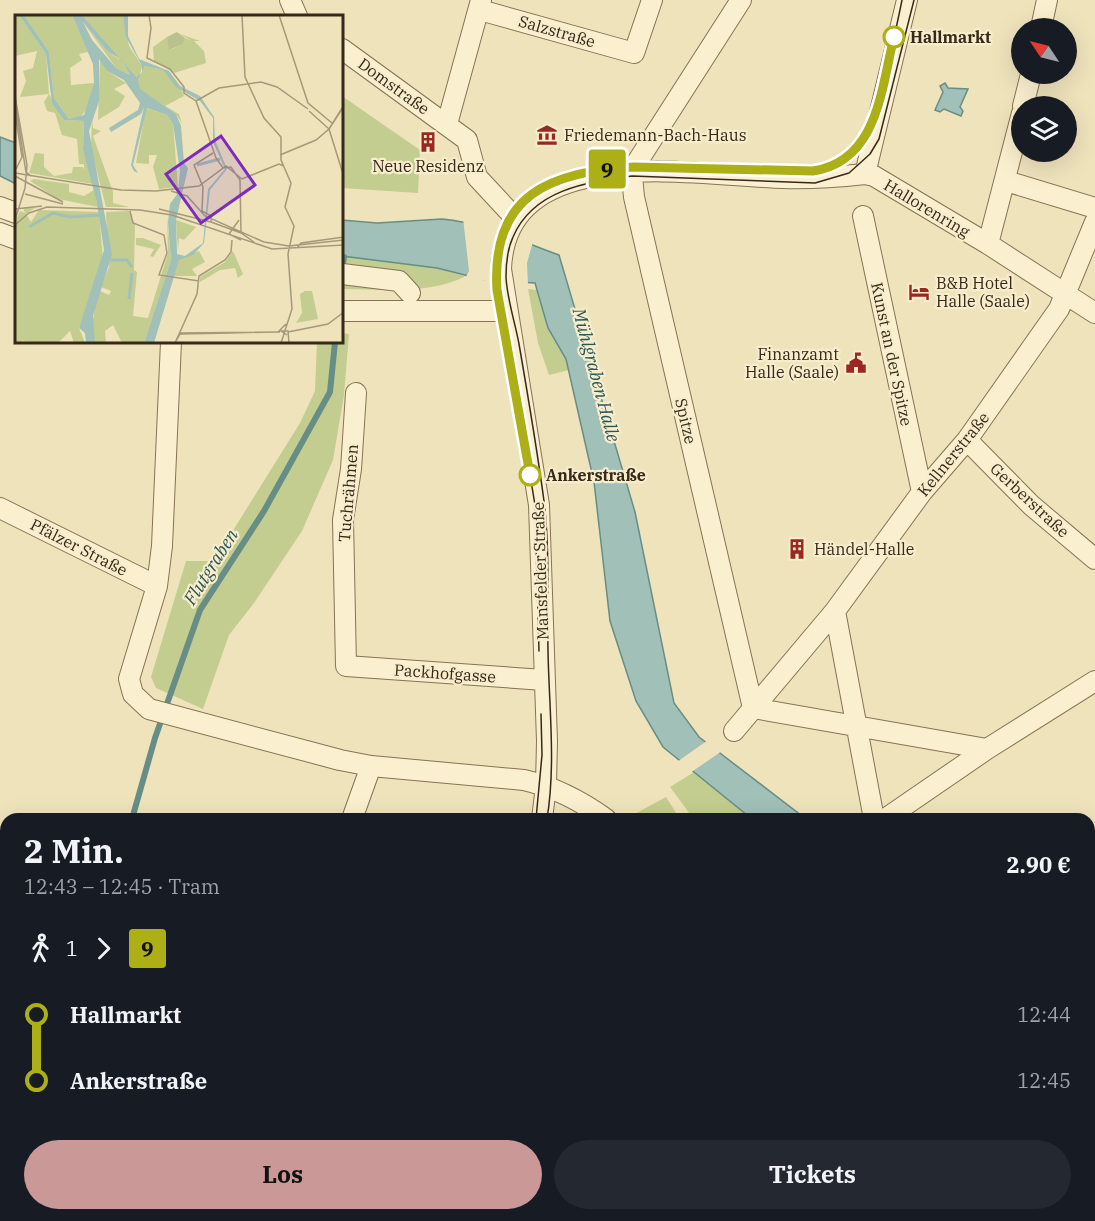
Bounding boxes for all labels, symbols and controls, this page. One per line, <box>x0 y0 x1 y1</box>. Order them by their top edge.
street label: Salzstraße <box>516 11 598 51</box>
inset map <box>15 15 344 344</box>
north arrow <box>1011 18 1077 84</box>
map controls <box>1011 18 1077 162</box>
marker: Hallmarkt <box>883 26 905 48</box>
place label: Hallmarkt <box>910 27 991 47</box>
street label: Domstraße <box>354 53 434 119</box>
button: layers <box>1011 96 1077 162</box>
museum icon: Friedemann-Bach-Haus <box>535 123 559 147</box>
place label: Friedemann-Bach-Haus <box>564 125 746 145</box>
building icon: Neue Residenz <box>416 130 440 154</box>
line badge: 9 <box>588 150 626 188</box>
text: 9 <box>601 155 613 183</box>
place label: Neue Residenz <box>372 156 484 176</box>
street label: Hallorenring <box>880 174 974 242</box>
place label: B&B Hotel Halle (Saale) <box>936 273 1030 311</box>
street label: Kunst an der Spitze <box>867 280 917 428</box>
hotel icon: B&B Hotel Halle (Saale) <box>907 280 931 304</box>
water label: Mühlgraben Halle <box>567 304 625 444</box>
place label: Finanzamt Halle (Saale) <box>745 344 839 382</box>
public building icon: Finanzamt Halle (Saale) <box>844 351 868 375</box>
street label: Spitze <box>671 396 701 446</box>
street label: Kellnerstraße <box>913 408 993 500</box>
street label: Tuchrähmen <box>334 443 362 543</box>
street label: Gerberstraße <box>986 458 1074 542</box>
marker: Ankerstraße <box>519 464 541 486</box>
place label: Ankerstraße <box>546 465 646 485</box>
street label: Mansfelder Straße <box>528 502 552 640</box>
street label: Pfälzer Straße <box>27 514 131 580</box>
water label: Flutgraben <box>178 524 243 610</box>
building icon: Händel-Halle <box>785 537 809 561</box>
place label: Händel-Halle <box>814 539 914 559</box>
street label: Packhofgasse <box>393 659 497 687</box>
text: 2 Min. <box>24 829 124 872</box>
text: 2.90 € <box>1006 850 1071 879</box>
text: 12:43 – 12:45 · Tram <box>24 873 220 900</box>
icon: walk <box>24 932 57 965</box>
icon: forward <box>87 932 120 965</box>
text: 9 <box>141 934 154 962</box>
text: 1 <box>66 935 78 962</box>
text: Hallmarkt <box>70 1000 181 1029</box>
text: 12:44 <box>1017 1001 1071 1028</box>
text: Ankerstraße <box>70 1066 207 1095</box>
text: 12:45 <box>1017 1067 1071 1094</box>
button: Los <box>24 1140 542 1209</box>
button: Tickets <box>554 1140 1071 1209</box>

